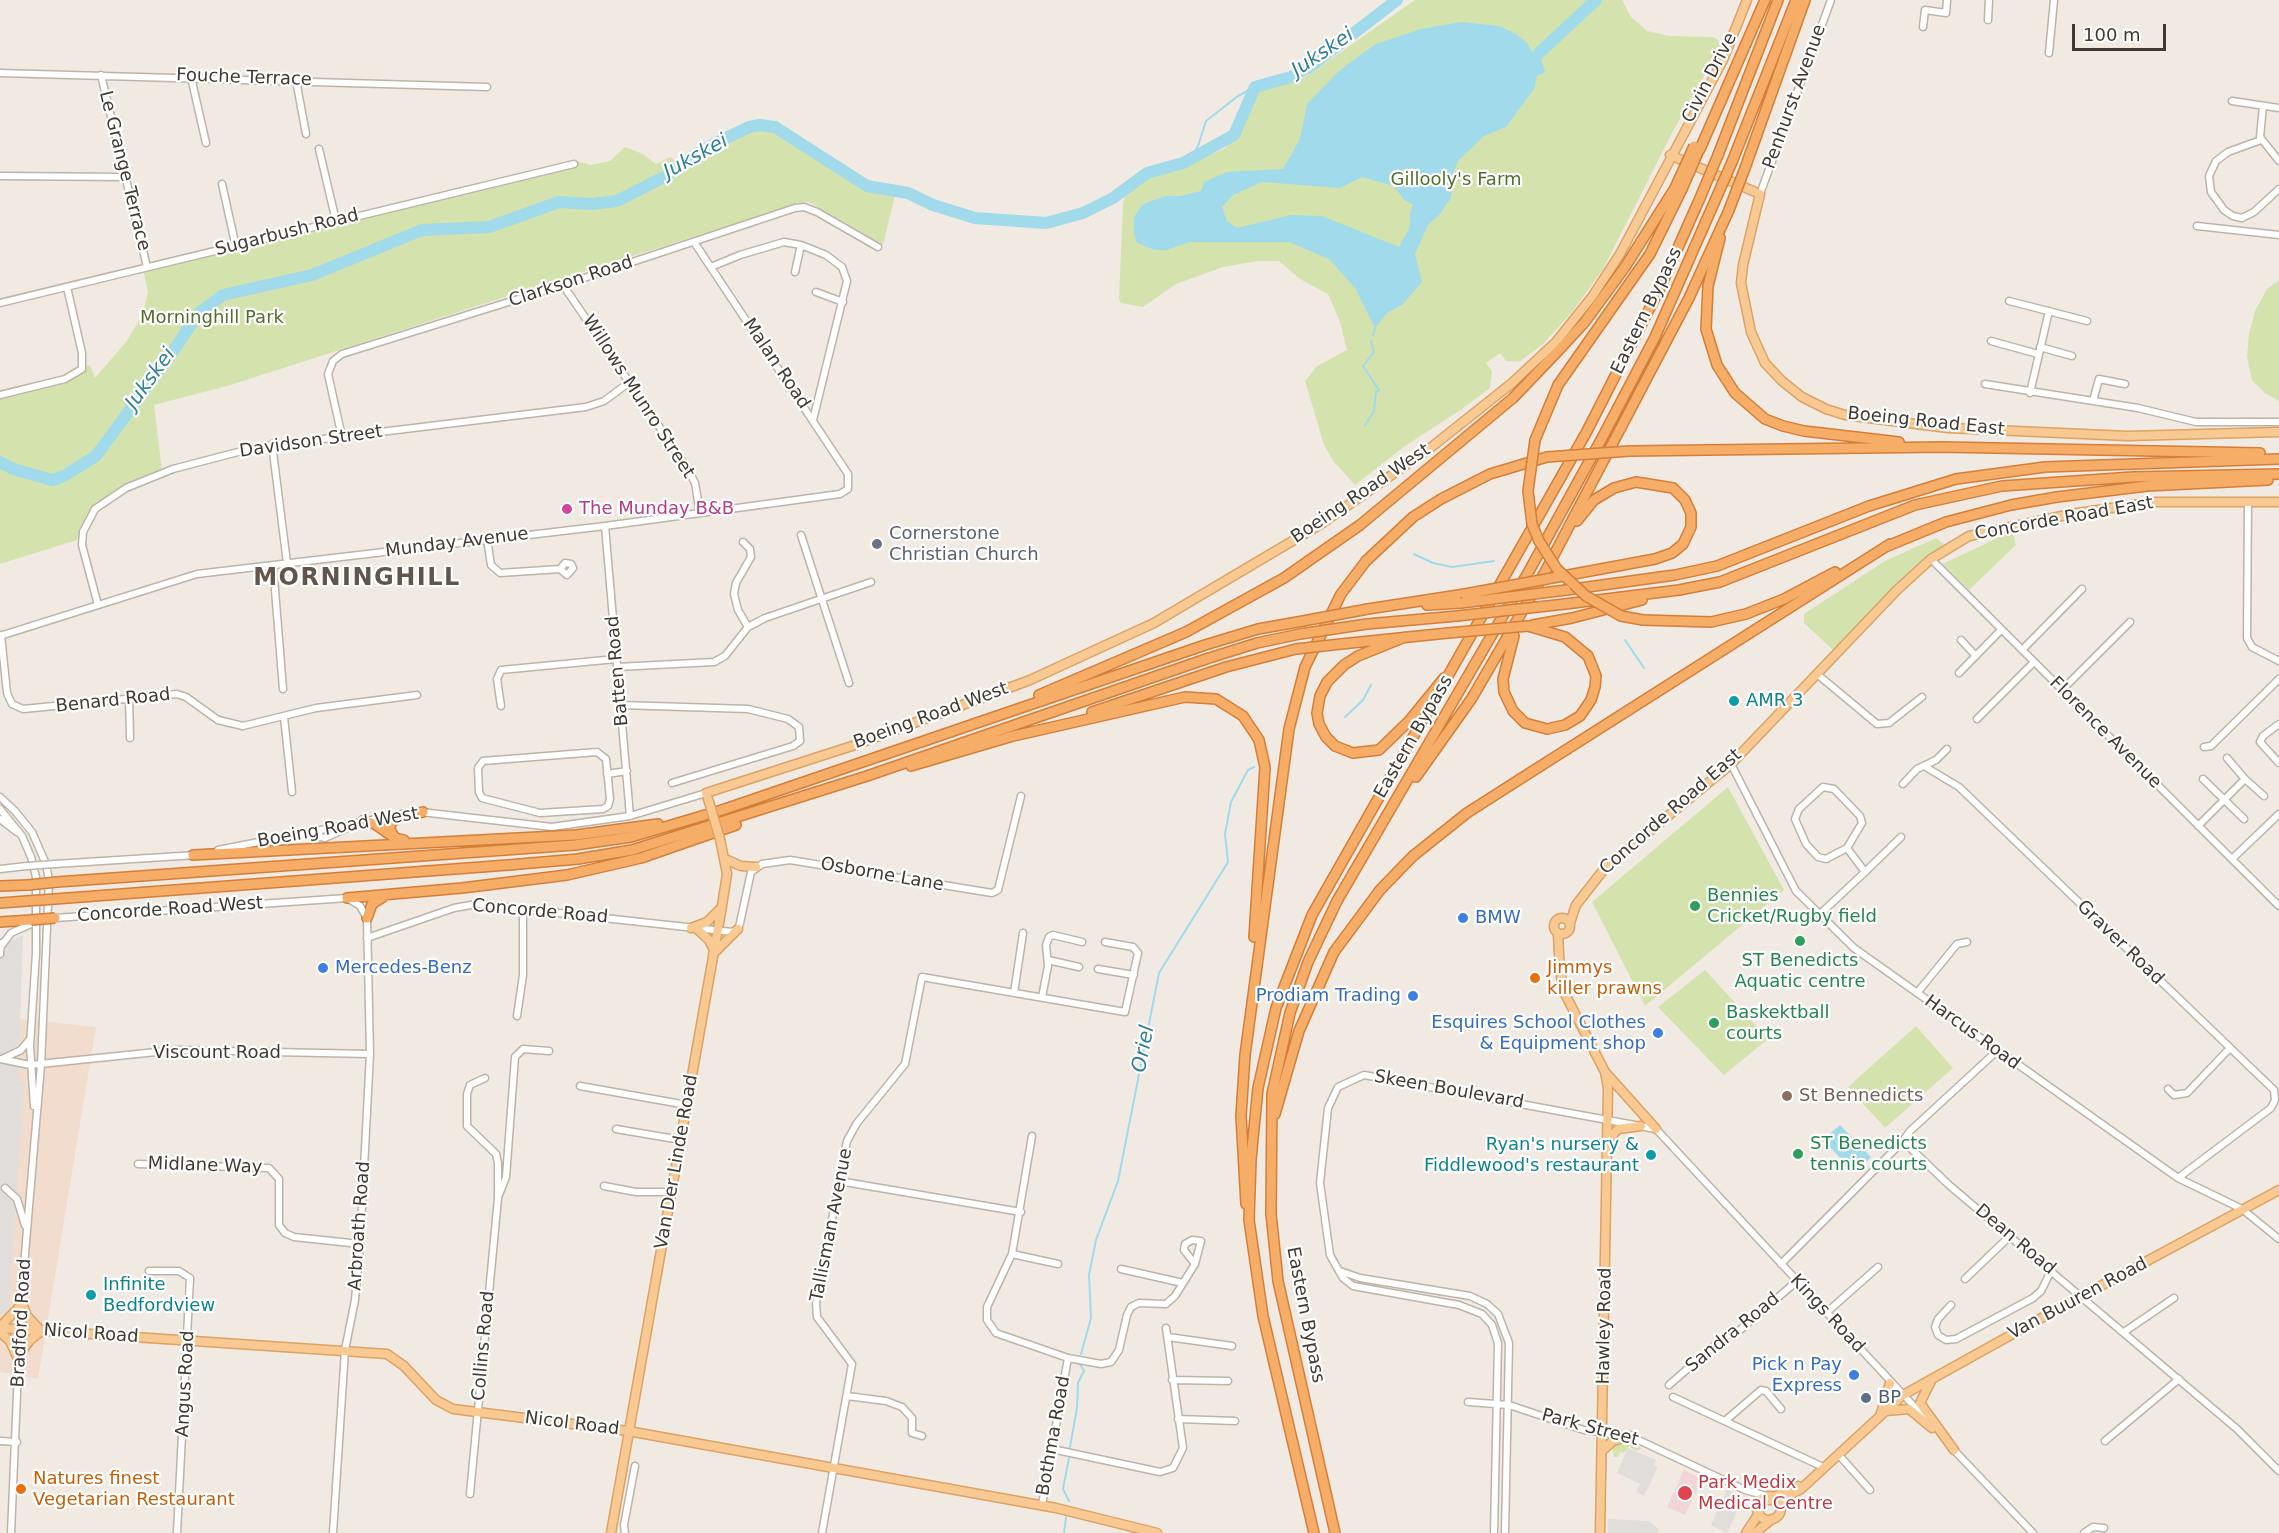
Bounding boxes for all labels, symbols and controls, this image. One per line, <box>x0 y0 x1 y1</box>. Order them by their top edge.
scale bar <box>2075 12 2170 50</box>
street label: Penhurst Avenue <box>1759 22 1831 172</box>
water label: Jukskei <box>1287 23 1359 83</box>
text: 100 m <box>2083 24 2141 45</box>
street label: Civin Drive <box>1678 29 1742 127</box>
street label: Fouche Terrace <box>176 65 312 91</box>
street label: Le Grange Terrace <box>94 89 154 253</box>
water label: Jukskei <box>660 130 732 184</box>
park label: Gillooly's Farm <box>1390 169 1522 191</box>
street label: Sugarbush Road <box>213 205 361 261</box>
street label: Eastern Bypass <box>1607 244 1687 378</box>
street label: Clarkson Road <box>506 252 636 312</box>
park label: Morninghill Park <box>140 307 284 329</box>
street label: Willows Munro Street <box>577 311 699 483</box>
street label: Malan Road <box>738 314 814 414</box>
water label: Jukskei <box>121 344 181 414</box>
street label: Boeing Road East <box>1846 403 2006 441</box>
street label: Davidson Street <box>238 421 384 463</box>
street label: Boeing Road West <box>1287 439 1435 549</box>
street label: Concorde Road East <box>1973 493 2155 545</box>
place label: The Munday B&B <box>579 498 734 520</box>
marker: The Munday B&B <box>560 502 574 516</box>
place label: Cornerstone Christian Church <box>889 523 1039 566</box>
street label: Munday Avenue <box>384 524 530 562</box>
marker: Cornerstone Christian Church <box>870 537 884 551</box>
district label: MORNINGHILL <box>253 565 461 593</box>
street label: Batten Road <box>602 615 634 727</box>
street label: Eastern Bypass <box>1370 672 1458 802</box>
street label: Florence Avenue <box>2045 673 2165 793</box>
street label: Boeing Road West <box>851 678 1011 754</box>
street label: Benard Road <box>55 684 171 718</box>
place label: AMR 3 <box>1746 690 1804 712</box>
marker: AMR 3 <box>1727 694 1741 708</box>
street label: Concorde Road East <box>1596 744 1746 880</box>
street label: Boeing Road West <box>256 803 420 853</box>
street label: Osborne Lane <box>819 854 945 896</box>
place label: Bennies Cricket/Rugby field <box>1707 885 1877 928</box>
street label: Concorde Road West <box>76 893 264 927</box>
street label: Concorde Road <box>471 895 609 929</box>
street label: Graver Road <box>2072 896 2168 990</box>
marker: Bennies Cricket/Rugby field <box>1688 899 1702 913</box>
place label: BMW <box>1475 907 1521 929</box>
marker: BMW <box>1456 911 1470 925</box>
marker: ST Benedicts Aquatic centre <box>1793 934 1807 948</box>
place label: ST Benedicts Aquatic centre <box>1734 950 1866 992</box>
place label: Mercedes-Benz <box>335 957 472 979</box>
place label: Jimmys killer prawns <box>1547 957 1662 1000</box>
marker: Mercedes-Benz <box>316 961 330 975</box>
marker: Jimmys killer prawns <box>1528 971 1542 985</box>
place label: Prodiam Trading <box>1256 985 1401 1007</box>
marker: Prodiam Trading <box>1406 989 1420 1003</box>
street label: Harcus Road <box>1920 991 2024 1075</box>
place label: Baskektball courts <box>1726 1002 1830 1044</box>
place label: Esquires School Clothes & Equipment shop <box>1431 1012 1646 1054</box>
marker: Baskektball courts <box>1707 1016 1721 1030</box>
water label: Oriel <box>1128 1023 1160 1075</box>
marker: Esquires School Clothes & Equipment shop <box>1651 1026 1665 1040</box>
street label: Viscount Road <box>153 1042 281 1064</box>
street label: Skeen Boulevard <box>1373 1066 1525 1114</box>
street label: Van Der Linde Road <box>651 1073 703 1251</box>
place label: St Bennedicts <box>1799 1085 1923 1107</box>
marker: St Bennedicts <box>1780 1089 1794 1103</box>
place label: ST Benedicts tennis courts <box>1810 1133 1927 1176</box>
place label: Ryan's nursery & Fiddlewood's restaurant <box>1424 1134 1639 1176</box>
street label: Tallisman Avenue <box>807 1146 857 1304</box>
marker: ST Benedicts tennis courts <box>1791 1147 1805 1161</box>
marker: Ryan's nursery & Fiddlewood's restaurant <box>1644 1148 1658 1162</box>
street label: Midlane Way <box>147 1153 263 1179</box>
street label: Arbroath Road <box>345 1161 375 1291</box>
street label: Dean Road <box>1970 1200 2060 1280</box>
street label: Eastern Bypass <box>1281 1245 1329 1385</box>
street label: Van Buuren Road <box>2005 1253 2151 1345</box>
street label: Bradford Road <box>8 1258 36 1388</box>
street label: Hawley Road <box>1593 1267 1617 1385</box>
street label: Kings Road <box>1785 1270 1869 1358</box>
place label: Infinite Bedfordview <box>103 1274 215 1316</box>
marker: Infinite Bedfordview <box>84 1288 98 1302</box>
street label: Sandra Road <box>1682 1289 1784 1377</box>
street label: Collins Road <box>468 1290 500 1402</box>
street label: Nicol Road <box>43 1320 139 1348</box>
street label: Angus Road <box>172 1330 200 1438</box>
place label: Pick n Pay Express <box>1752 1354 1842 1396</box>
marker: Pick n Pay Express <box>1847 1368 1861 1382</box>
street label: Bothma Road <box>1033 1374 1075 1498</box>
place label: BP <box>1878 1387 1901 1409</box>
marker: BP <box>1859 1391 1873 1405</box>
street label: Park Street <box>1539 1405 1641 1451</box>
street label: Nicol Road <box>523 1407 621 1441</box>
place label: Natures finest Vegetarian Restaurant <box>33 1468 235 1510</box>
place label: Park Medix Medical Centre <box>1698 1472 1833 1514</box>
marker: Natures finest Vegetarian Restaurant <box>14 1482 28 1496</box>
marker: Park Medix Medical Centre <box>1676 1484 1694 1502</box>

